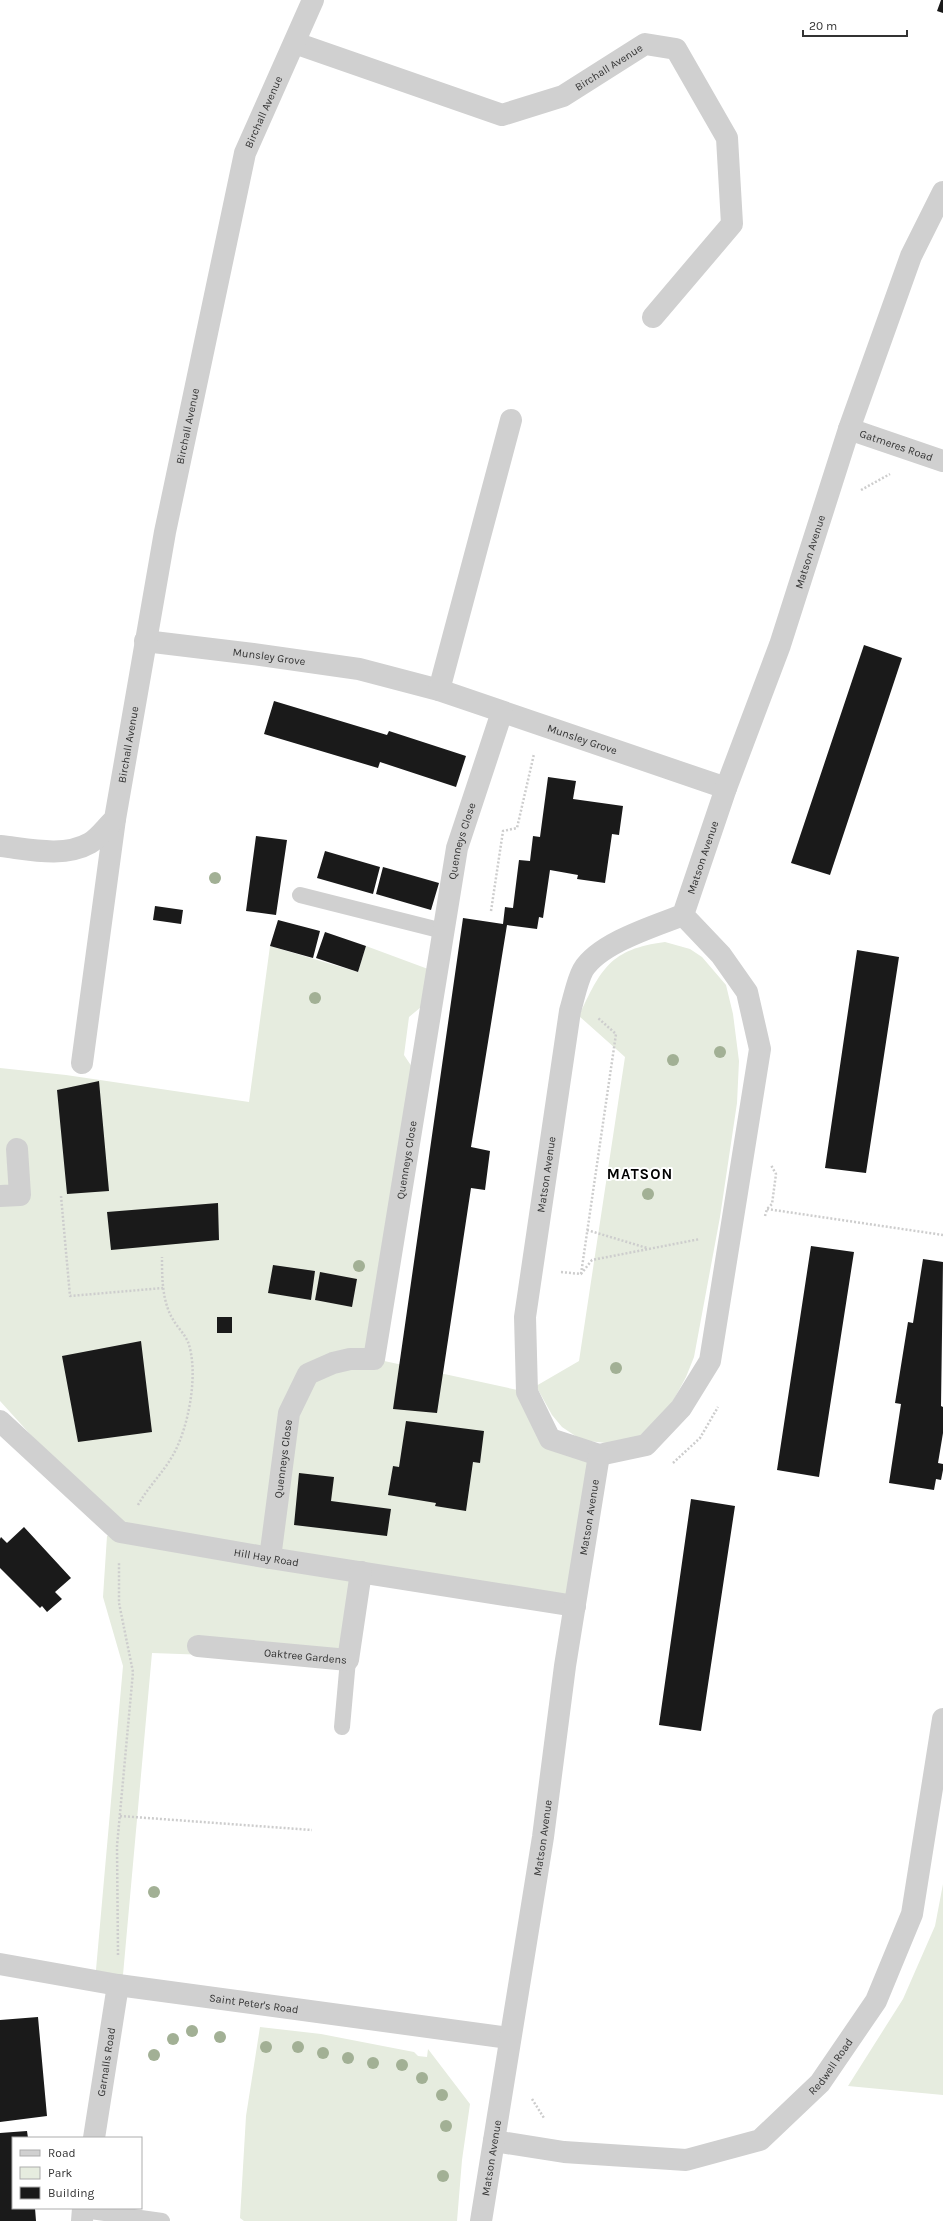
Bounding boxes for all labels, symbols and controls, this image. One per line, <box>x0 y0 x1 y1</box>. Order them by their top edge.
scale bar <box>803 12 907 38</box>
text: 20 m <box>809 19 837 33</box>
street label: Birchall Avenue <box>573 41 645 94</box>
street label: Birchall Avenue <box>242 74 286 150</box>
street label: Birchall Avenue <box>173 387 202 465</box>
street label: Gatmeres Road <box>858 427 935 464</box>
street label: Matson Avenue <box>792 513 828 590</box>
street label: Munsley Grove <box>232 646 306 668</box>
street label: Birchall Avenue <box>115 705 142 784</box>
street label: Munsley Grove <box>545 721 619 758</box>
street label: Quenneys Close <box>446 801 479 880</box>
street label: Matson Avenue <box>685 819 722 896</box>
street label: Quenneys Close <box>394 1120 420 1200</box>
street label: Matson Avenue <box>534 1135 559 1214</box>
district label: MATSON <box>607 1165 673 1183</box>
street label: Quenneys Close <box>272 1418 295 1499</box>
street label: Matson Avenue <box>577 1478 602 1556</box>
street label: Hill Hay Road <box>233 1546 300 1569</box>
street label: Oaktree Gardens <box>263 1646 348 1667</box>
street label: Matson Avenue <box>531 1799 555 1877</box>
street label: Saint Peter's Road <box>208 1991 299 2016</box>
street label: Garnalls Road <box>95 2027 118 2097</box>
street label: Redwell Road <box>806 2036 856 2098</box>
street label: Matson Avenue <box>479 2119 504 2197</box>
legend <box>12 2137 142 2209</box>
text: Road <box>48 2146 76 2160</box>
text: Park <box>48 2166 73 2180</box>
text: Building <box>48 2186 95 2200</box>

